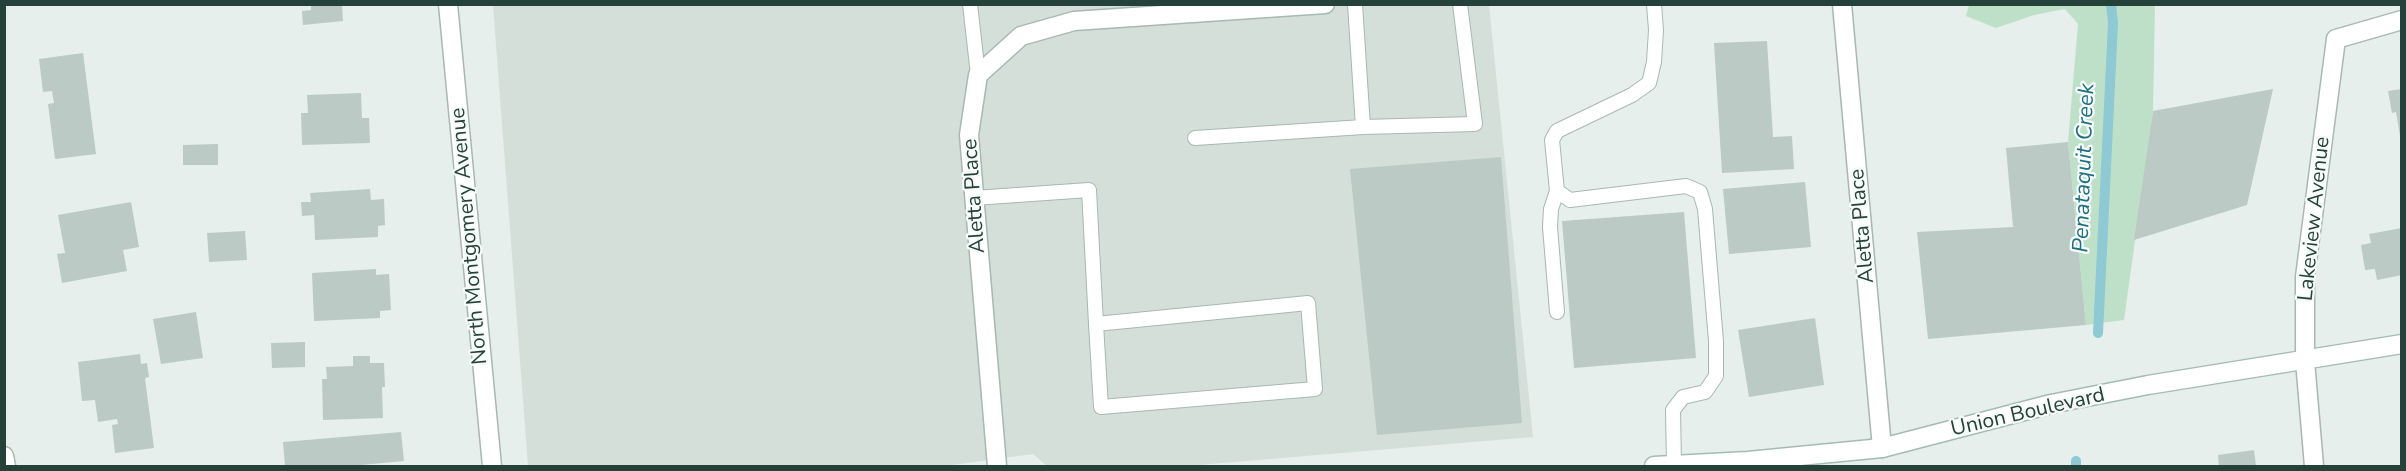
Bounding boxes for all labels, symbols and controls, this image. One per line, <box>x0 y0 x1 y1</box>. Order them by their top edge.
water label: Penataquit Creek <box>2069 83 2101 253</box>
street label: North Montgomery Avenue <box>446 107 494 365</box>
street label: Lakeview Avenue <box>2294 136 2336 302</box>
street label: Aletta Place <box>958 138 992 254</box>
street label: Aletta Place <box>1845 168 1881 284</box>
street label: Union Boulevard <box>1949 383 2107 443</box>

